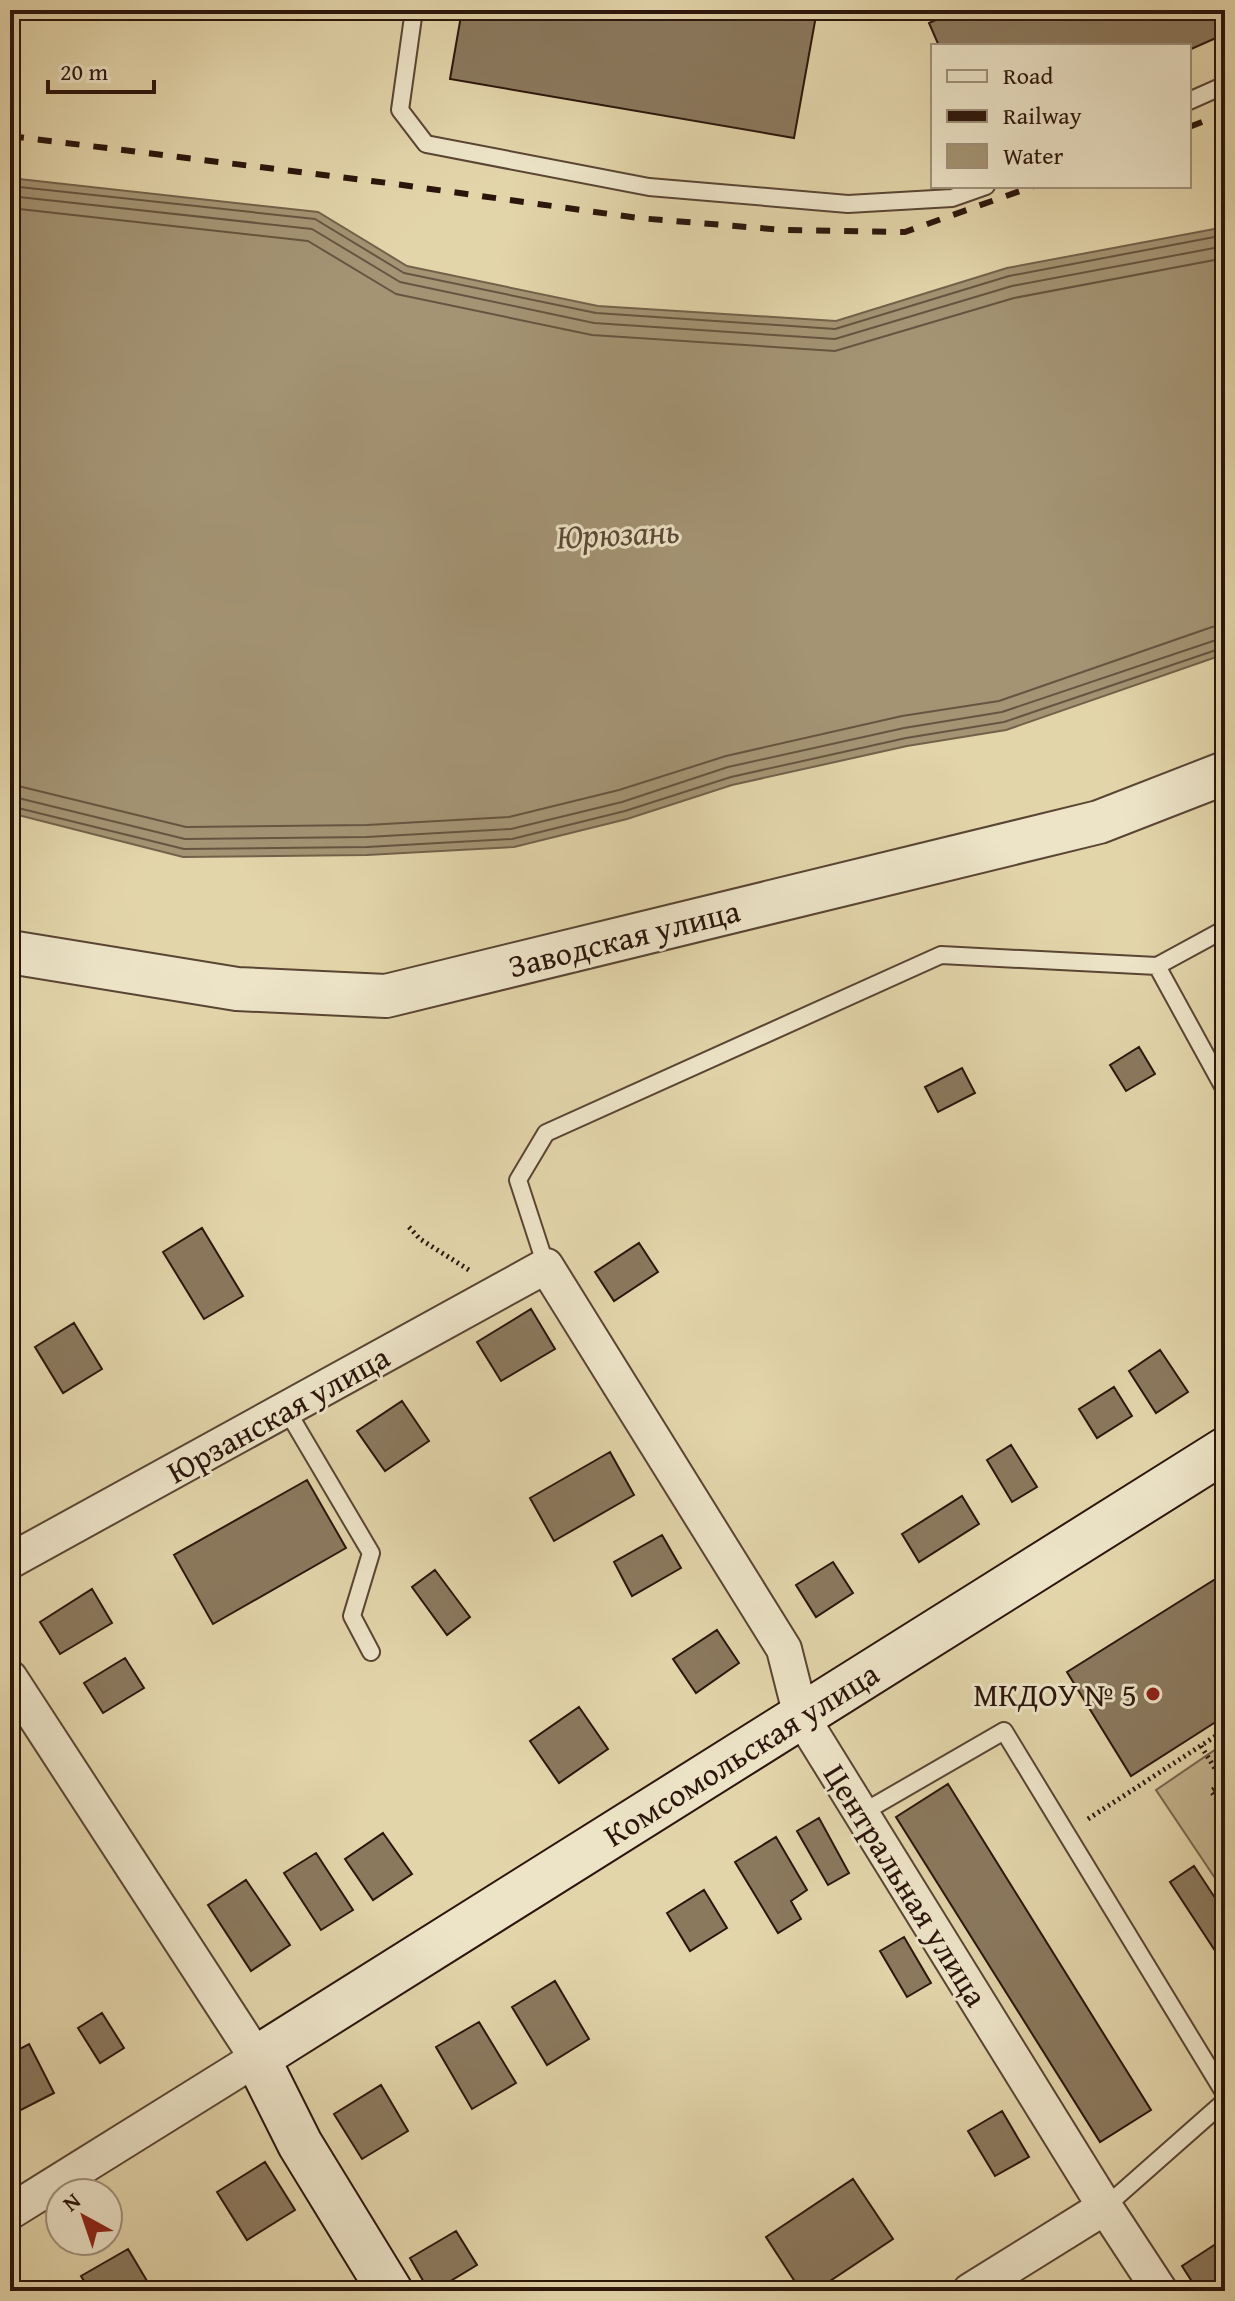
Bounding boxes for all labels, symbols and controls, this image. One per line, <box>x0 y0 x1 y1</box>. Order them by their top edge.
scale bar <box>48 44 154 94</box>
legend <box>931 44 1191 188</box>
text: 20 m <box>60 54 108 89</box>
text: Road <box>1003 58 1053 93</box>
text: Railway <box>1003 98 1082 133</box>
text: Water <box>1003 138 1064 173</box>
water label: Юрюзань <box>555 505 681 561</box>
street label: Заводская улица <box>503 886 745 989</box>
street label: Юрзанская улица <box>158 1333 399 1495</box>
street label: Комсомольская улица <box>594 1650 889 1858</box>
place label: МКДОУ № 5 <box>973 1671 1137 1718</box>
marker: МКДОУ № 5 <box>1144 1685 1162 1703</box>
street label: Центральная улица <box>812 1755 1000 2016</box>
north arrow <box>44 2177 124 2257</box>
text: N <box>55 2185 87 2219</box>

